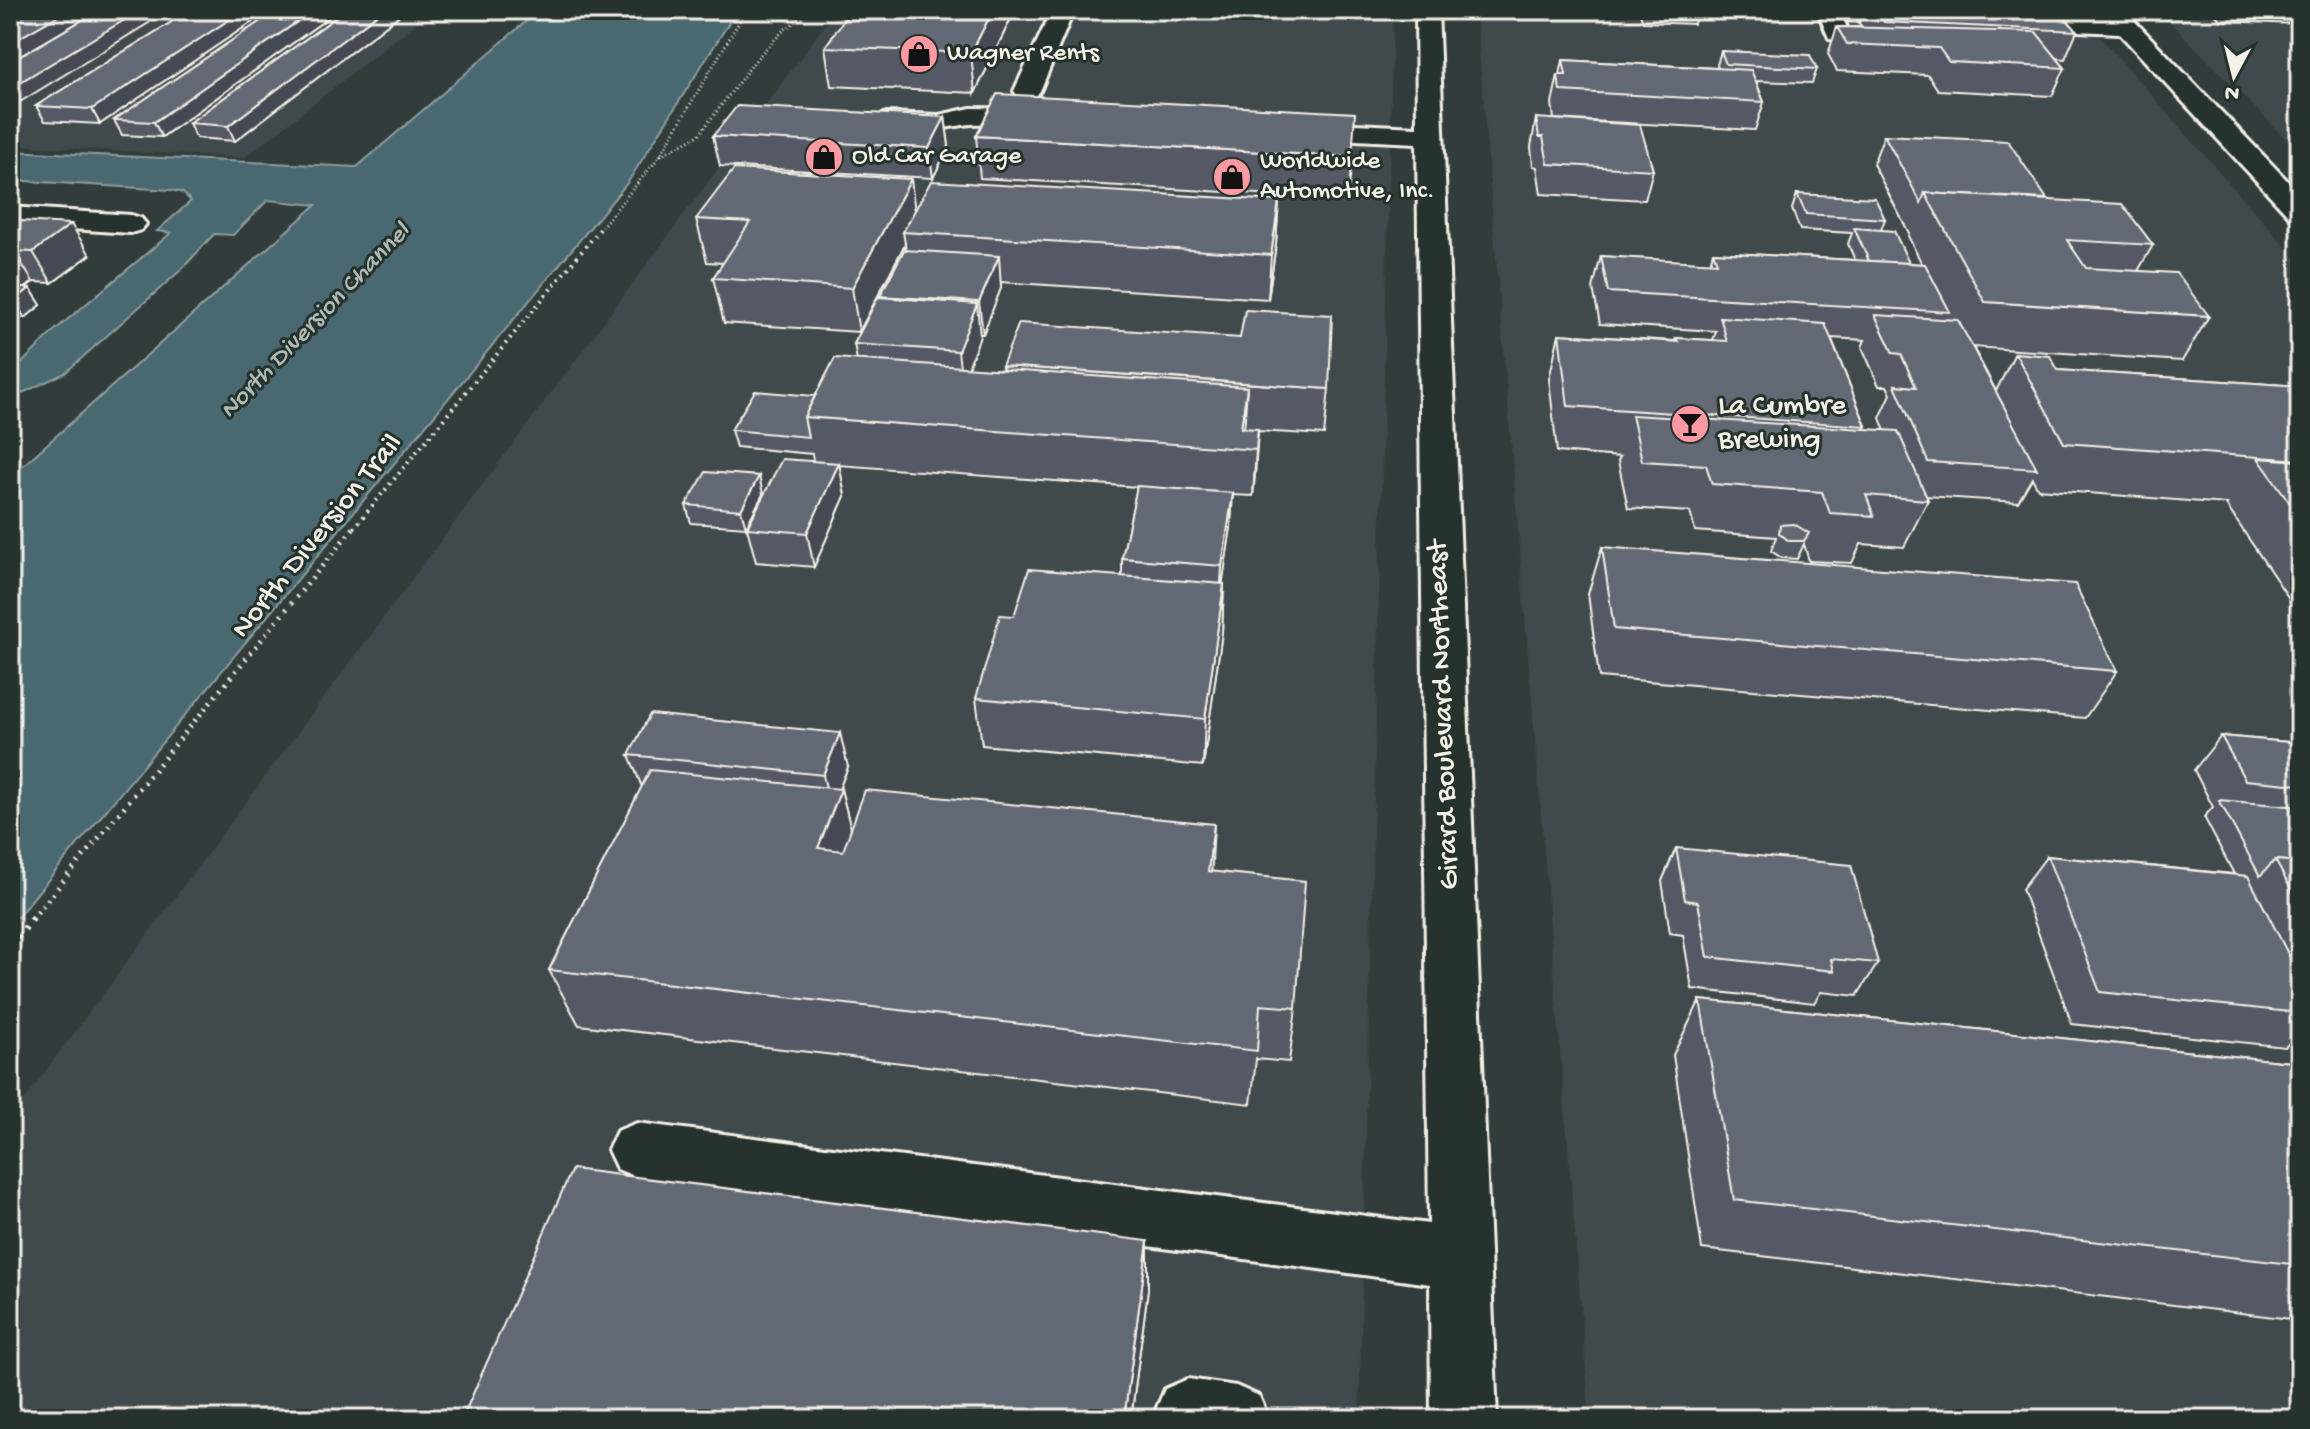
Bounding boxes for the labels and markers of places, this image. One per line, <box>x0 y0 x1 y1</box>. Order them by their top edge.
shop icon: Wagner Rents <box>898 33 940 75</box>
place label: Wagner Rents <box>947 39 1100 70</box>
shop icon: Old Car Garage <box>803 136 845 178</box>
place label: Old Car Garage <box>852 142 1022 173</box>
place label: Worldwide Automotive, Inc. <box>1260 147 1435 208</box>
shop icon: Worldwide Automotive, Inc. <box>1211 156 1253 198</box>
place label: La Cumbre Brewing <box>1717 390 1847 459</box>
bar icon: La Cumbre Brewing <box>1669 403 1711 445</box>

